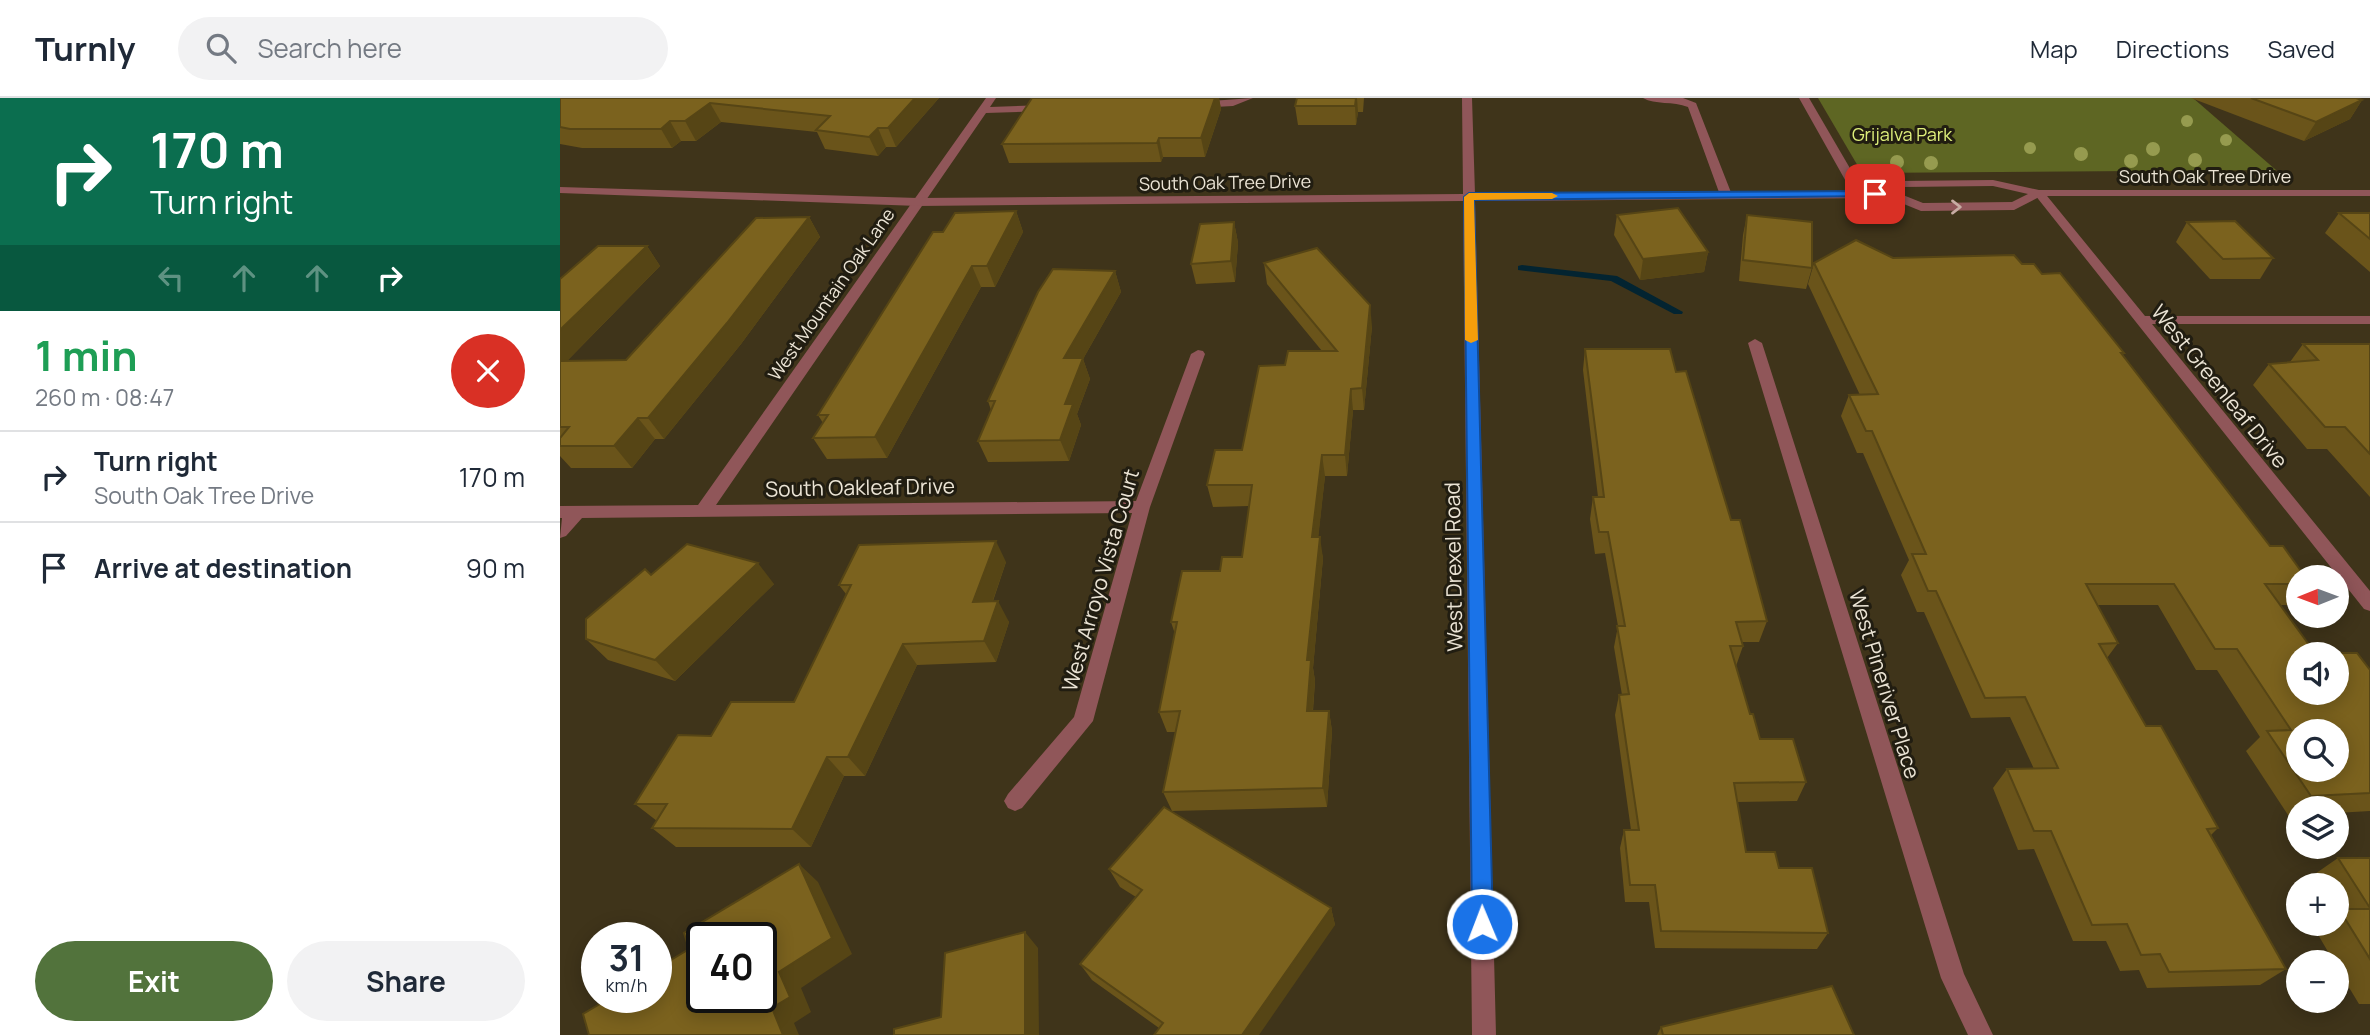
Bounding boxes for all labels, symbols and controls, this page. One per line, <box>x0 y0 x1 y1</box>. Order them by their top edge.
search box <box>178 17 668 80</box>
text: Turnly <box>35 26 136 71</box>
icon: search <box>202 29 240 67</box>
text: Search here <box>258 30 402 66</box>
text: Map <box>2030 32 2078 65</box>
text: Directions <box>2116 32 2229 65</box>
text: Saved <box>2267 32 2335 65</box>
text: 170 m <box>150 116 284 183</box>
park label: Grijalva Park <box>1852 122 1953 146</box>
icon: right <box>35 126 126 217</box>
pin <box>1845 164 1905 224</box>
street label: South Oak Tree Drive <box>2119 164 2291 188</box>
street label: South Oak Tree Drive <box>1139 168 1311 196</box>
icon: arrive <box>1856 175 1894 213</box>
text: Turn right <box>150 180 293 224</box>
one-way arrow <box>1952 199 1962 215</box>
street label: West Mountain Oak Lane <box>762 203 900 385</box>
icon: left <box>152 259 190 297</box>
icon: ahead <box>225 259 263 297</box>
icon: ahead <box>298 259 336 297</box>
icon: right <box>371 259 409 297</box>
street label: West Greenleaf Drive <box>2145 298 2295 474</box>
text: 1 min <box>35 326 138 384</box>
button: close <box>451 334 525 408</box>
text: 260 m · 08:47 <box>35 381 174 413</box>
text: Turn right <box>94 443 218 479</box>
icon: right <box>35 458 73 496</box>
text: 170 m <box>459 459 525 495</box>
street label: West Arroyo Vista Court <box>1055 466 1145 694</box>
street label: South Oakleaf Drive <box>765 471 955 503</box>
text: South Oak Tree Drive <box>94 479 314 511</box>
street label: West Drexel Road <box>1438 482 1468 652</box>
icon: arrive <box>35 549 73 587</box>
text: Arrive at destination <box>94 550 352 586</box>
text: 90 m <box>466 550 525 586</box>
north arrow <box>2286 565 2348 628</box>
map controls <box>2286 565 2349 1013</box>
street label: West Pineriver Place <box>1843 586 1927 782</box>
button: sound <box>2286 642 2349 705</box>
button: search <box>2286 719 2349 782</box>
button: layers <box>2286 796 2349 859</box>
button: + <box>2286 873 2349 936</box>
position arrow <box>1445 887 1519 961</box>
speed limit sign: 40 <box>686 922 777 1013</box>
text: 31 <box>609 934 644 982</box>
button: Exit <box>35 941 273 1021</box>
button: Share <box>287 941 525 1021</box>
button: − <box>2286 950 2349 1013</box>
text: km/h <box>606 973 647 997</box>

